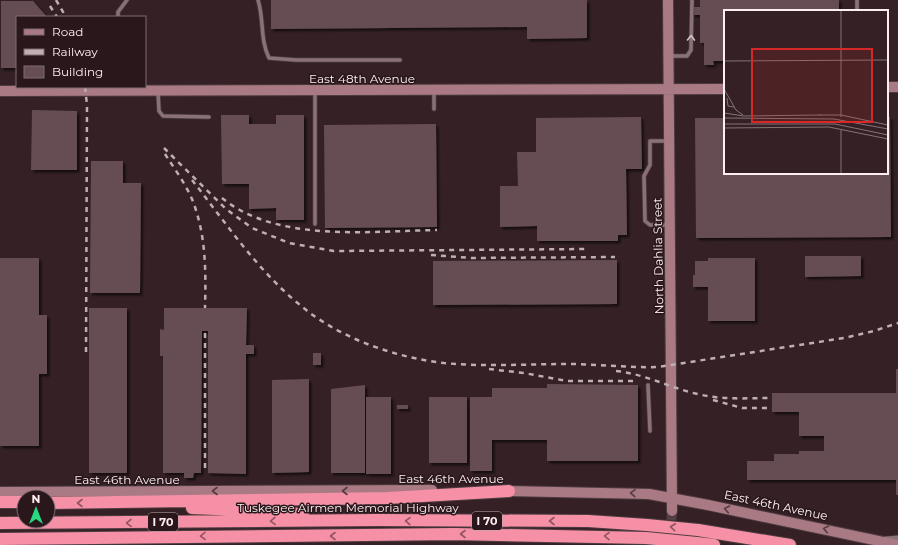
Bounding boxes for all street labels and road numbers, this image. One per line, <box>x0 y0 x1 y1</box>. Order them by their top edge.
street label: East 48th Avenue <box>309 71 415 86</box>
street label: North Dahlia Street <box>649 198 667 314</box>
street label: East 46th Avenue <box>398 471 504 486</box>
street label: East 46th Avenue <box>74 472 180 487</box>
street label: East 46th Avenue <box>723 487 829 523</box>
street label: Tuskegee Airmen Memorial Highway <box>237 500 459 515</box>
road number: I 70 <box>472 512 502 530</box>
road number: I 70 <box>148 513 178 531</box>

